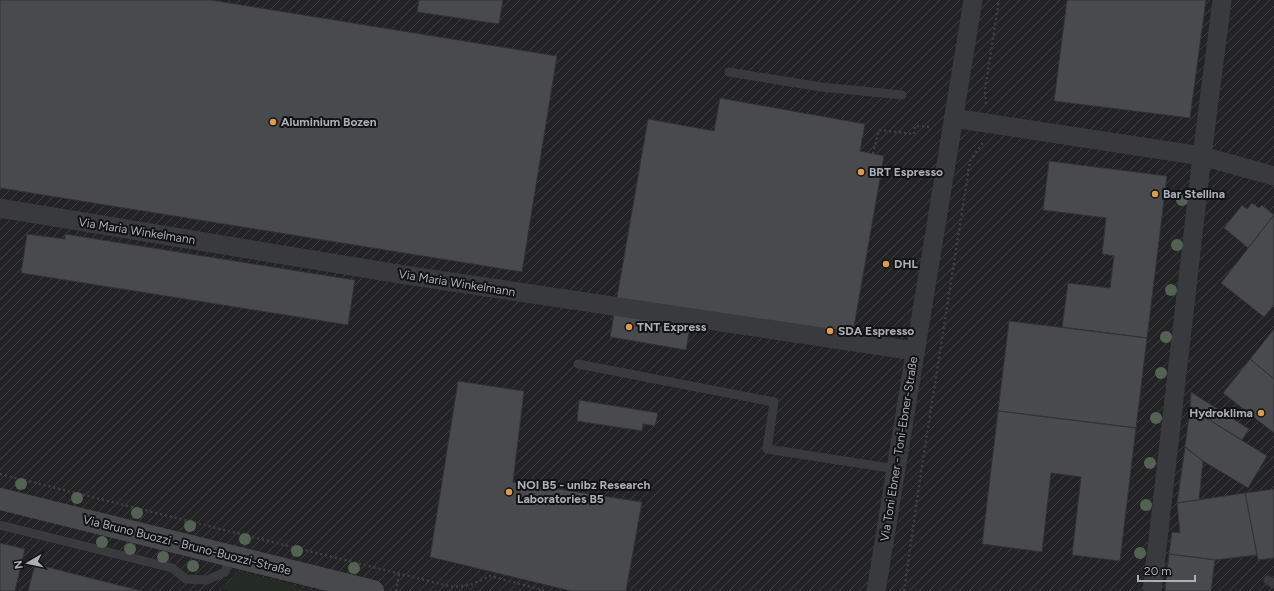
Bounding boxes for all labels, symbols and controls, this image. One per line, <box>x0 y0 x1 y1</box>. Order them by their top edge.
place label: Aluminium Bozen <box>281 115 377 129</box>
marker: Aluminium Bozen <box>268 117 278 127</box>
place label: BRT Espresso <box>869 165 943 179</box>
marker: BRT Espresso <box>856 167 866 177</box>
place label: Bar Stellina <box>1163 187 1225 201</box>
marker: Bar Stellina <box>1150 189 1160 199</box>
street label: Via Maria Winkelmann <box>78 215 197 247</box>
place label: DHL <box>894 257 918 271</box>
marker: DHL <box>881 259 891 269</box>
street label: Via Maria Winkelmann <box>398 267 517 299</box>
place label: TNT Express <box>637 320 707 334</box>
marker: TNT Express <box>624 322 634 332</box>
place label: SDA Espresso <box>838 324 914 338</box>
marker: SDA Espresso <box>825 326 835 336</box>
street label: Via Toni Ebner - Toni-Ebner-Straße <box>877 355 921 542</box>
place label: Hydroklima <box>1189 406 1253 420</box>
marker: Hydroklima <box>1256 408 1266 418</box>
place label: NOI B5 - unibz Research Laboratories B5 <box>517 478 651 506</box>
marker: NOI B5 - unibz Research Laboratories B5 <box>504 487 514 497</box>
street label: Via Bruno Buozzi - Bruno-Buozzi-Straße <box>81 512 293 578</box>
north arrow <box>8 543 48 583</box>
scale bar <box>1138 557 1195 583</box>
text: N <box>12 559 26 570</box>
text: 20 m <box>1144 564 1172 578</box>

